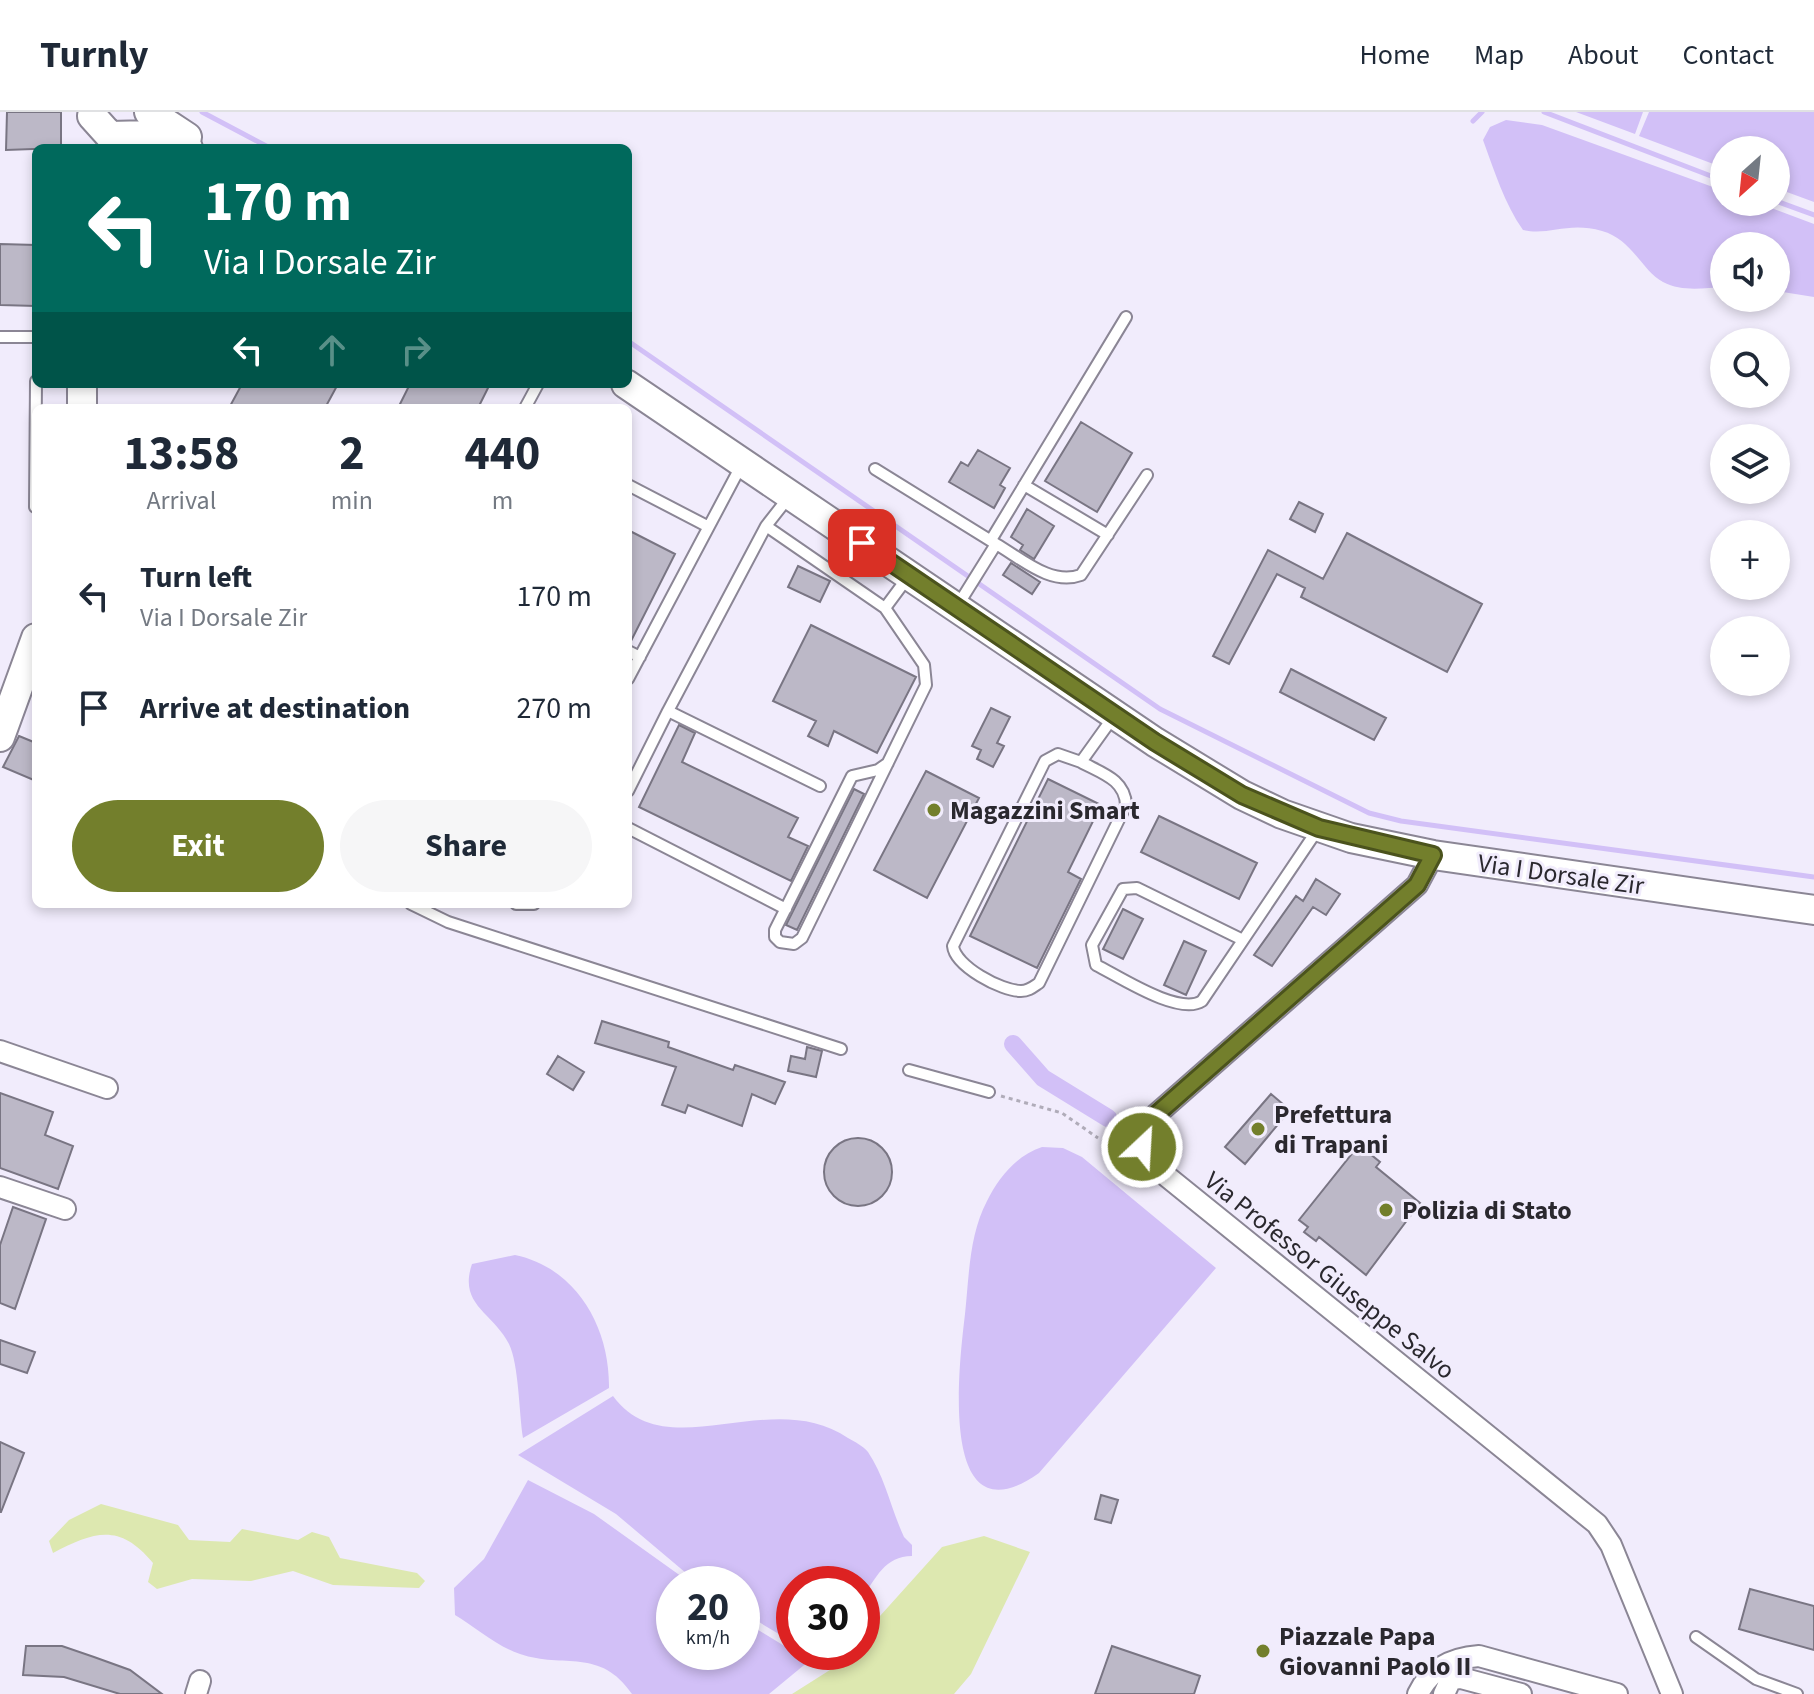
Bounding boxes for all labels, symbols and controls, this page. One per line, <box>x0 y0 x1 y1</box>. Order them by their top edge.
text: Turnly <box>40 28 149 82</box>
text: Home <box>1359 35 1430 75</box>
text: Map <box>1474 35 1524 75</box>
text: About <box>1568 35 1639 75</box>
text: Contact <box>1683 35 1774 75</box>
north arrow <box>1710 136 1790 216</box>
map controls <box>1710 136 1790 696</box>
text: 170 m <box>204 163 352 242</box>
icon: left <box>72 176 176 280</box>
button: sound <box>1710 232 1790 312</box>
text: Via I Dorsale Zir <box>204 237 436 288</box>
icon: left <box>226 328 270 372</box>
icon: ahead <box>310 328 354 372</box>
icon: right <box>394 328 438 372</box>
button: search <box>1710 328 1790 408</box>
text: 13:58 <box>123 420 239 488</box>
text: 2 <box>339 420 365 488</box>
text: 440 <box>464 420 540 488</box>
button: layers <box>1710 424 1790 504</box>
text: Arrival <box>146 482 216 519</box>
text: min <box>331 482 373 519</box>
text: m <box>492 482 513 519</box>
pin <box>828 509 896 577</box>
button: + <box>1710 520 1790 600</box>
icon: arrive <box>840 521 884 565</box>
text: Turn left <box>140 556 252 599</box>
icon: left <box>72 574 116 618</box>
text: 170 m <box>516 575 592 618</box>
text: Via I Dorsale Zir <box>140 599 307 636</box>
button: − <box>1710 616 1790 696</box>
icon: arrive <box>72 686 116 730</box>
text: Arrive at destination <box>140 687 410 730</box>
text: 270 m <box>516 687 592 730</box>
place label: Magazzini Smart <box>950 792 1140 829</box>
button: Exit <box>72 800 324 892</box>
button: Share <box>340 800 592 892</box>
marker: Magazzini Smart <box>925 801 943 819</box>
street label: Via I Dorsale Zir <box>1476 845 1647 905</box>
place label: Prefettura di Trapani <box>1274 1096 1392 1163</box>
position arrow <box>1100 1105 1184 1189</box>
marker: Prefettura di Trapani <box>1249 1120 1267 1138</box>
street label: Via Professor Giuseppe Salvo <box>1196 1163 1463 1388</box>
place label: Polizia di Stato <box>1402 1192 1572 1229</box>
marker: Polizia di Stato <box>1377 1201 1395 1219</box>
speed limit sign: 30 <box>776 1566 880 1670</box>
text: 20 <box>687 1579 729 1636</box>
place label: Piazzale Papa Giovanni Paolo II <box>1279 1618 1471 1685</box>
text: km/h <box>686 1624 730 1652</box>
marker: Piazzale Papa Giovanni Paolo II <box>1254 1642 1272 1660</box>

